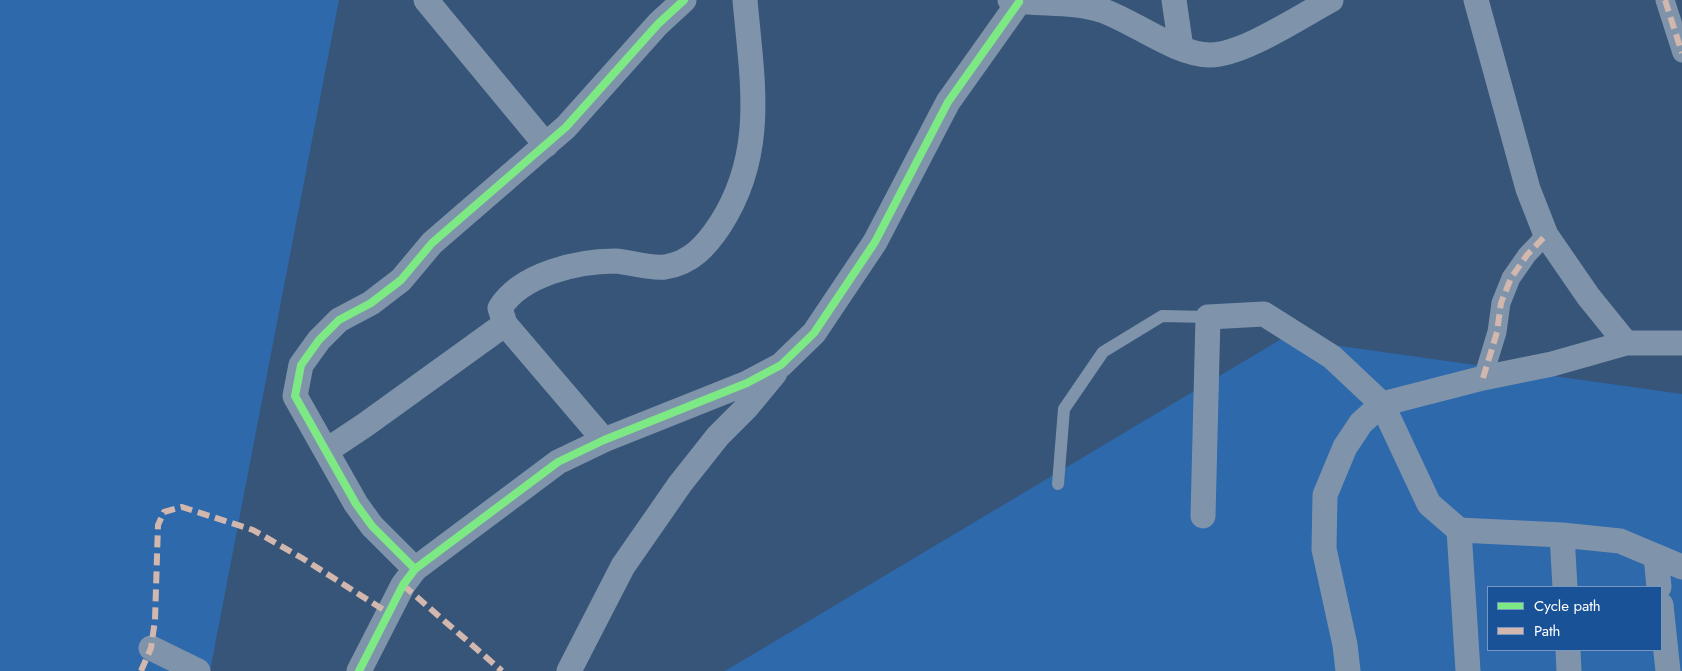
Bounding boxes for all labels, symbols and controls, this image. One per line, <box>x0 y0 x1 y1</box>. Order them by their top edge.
legend <box>1487 586 1662 651</box>
text: Cycle path <box>1534 595 1601 617</box>
text: Path <box>1534 620 1560 642</box>

